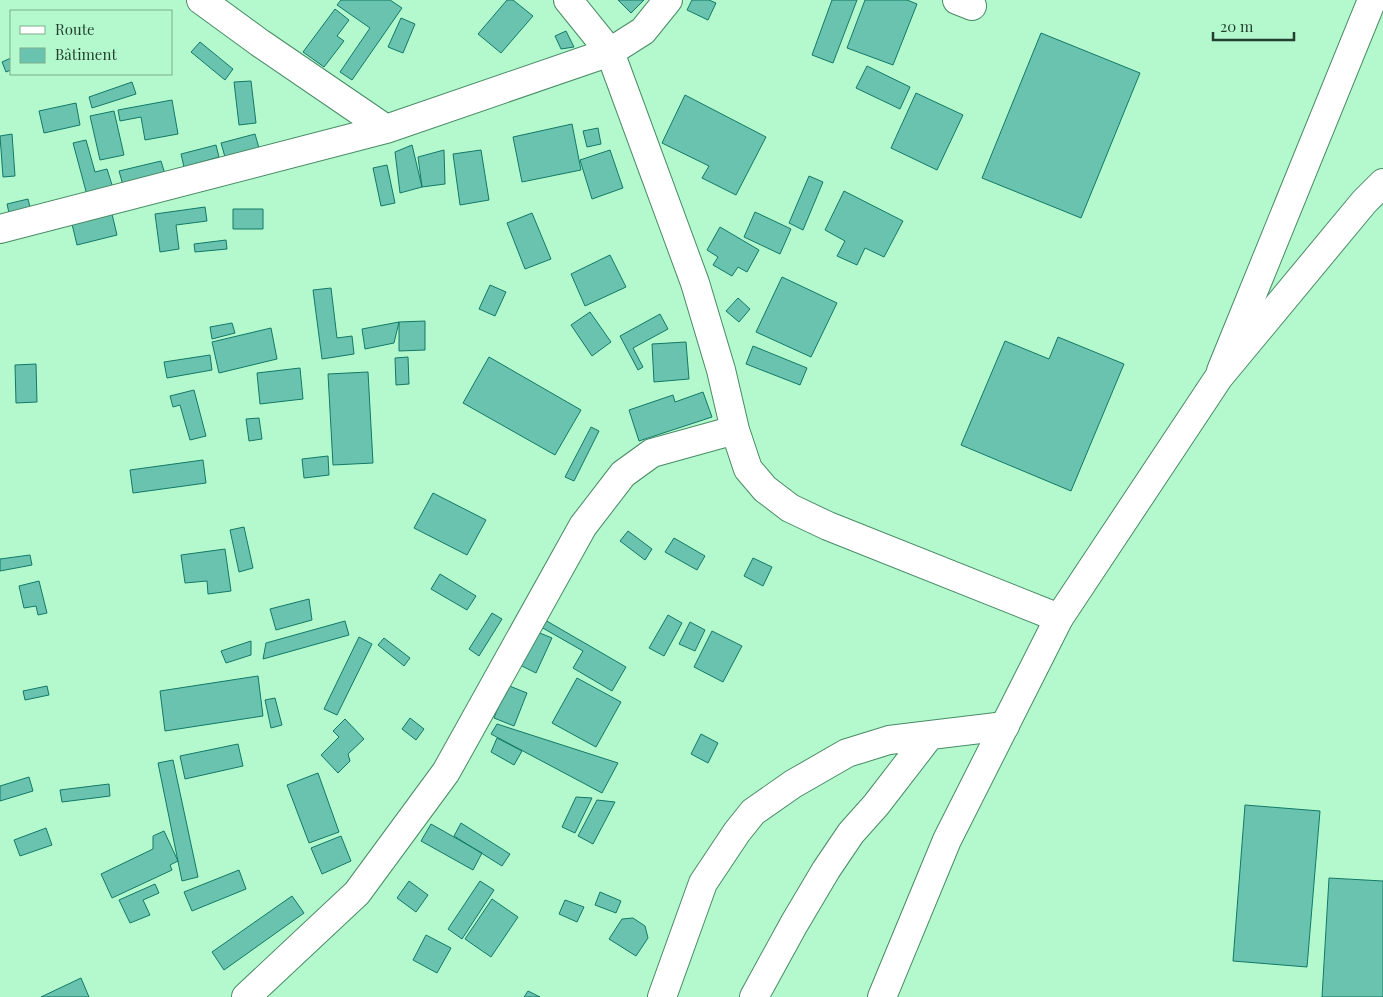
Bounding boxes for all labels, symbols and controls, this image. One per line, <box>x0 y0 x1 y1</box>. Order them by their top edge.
legend <box>10 10 172 75</box>
scale bar <box>1213 10 1294 42</box>
text: 20 m <box>1220 16 1254 36</box>
text: Route <box>55 19 95 39</box>
text: Bâtiment <box>55 44 117 64</box>

